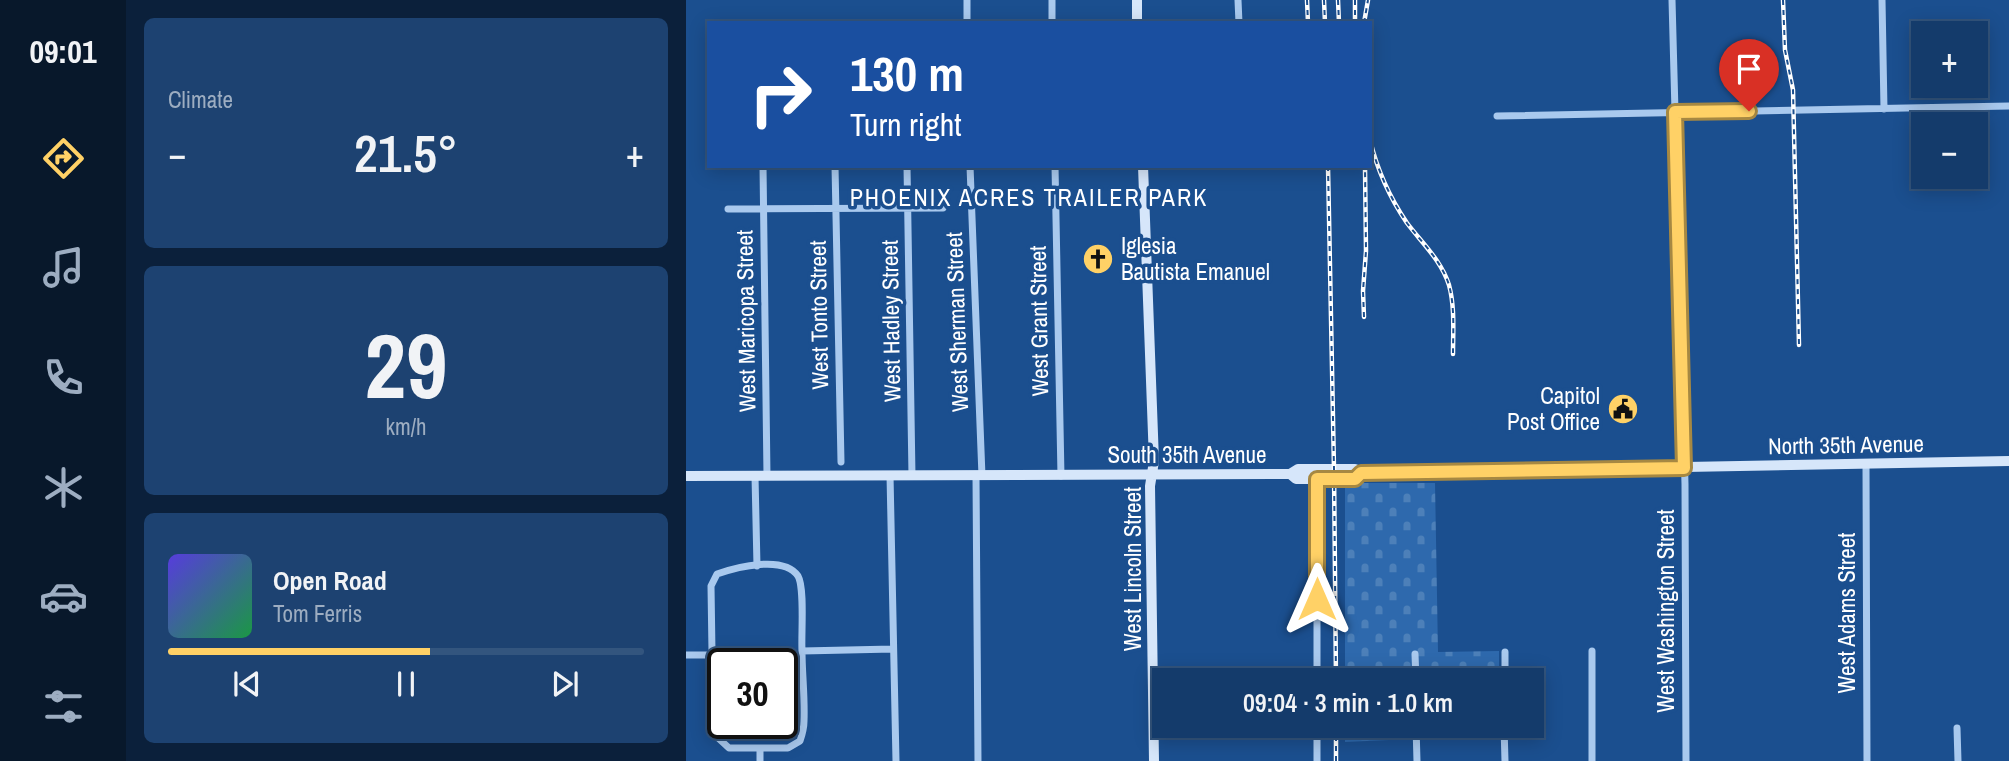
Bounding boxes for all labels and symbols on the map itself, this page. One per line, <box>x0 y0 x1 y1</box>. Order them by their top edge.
pin <box>1719 39 1779 111</box>
district label: PHOENIX ACRES TRAILER PARK <box>850 181 1208 213</box>
street label: West Maricopa Street <box>728 230 763 412</box>
place label: Iglesia Bautista Emanuel <box>1121 230 1270 287</box>
street label: West Sherman Street <box>938 232 975 412</box>
street label: West Tonto Street <box>802 240 835 390</box>
street label: West Hadley Street <box>874 240 907 402</box>
church icon: Iglesia Bautista Emanuel <box>1081 242 1115 276</box>
street label: West Grant Street <box>1022 245 1055 397</box>
place label: Capitol Post Office <box>1507 380 1600 437</box>
public building icon: Capitol Post Office <box>1606 392 1640 426</box>
street label: North 35th Avenue <box>1768 428 1924 461</box>
street label: South 35th Avenue <box>1107 439 1267 470</box>
street label: West Lincoln Street <box>1117 487 1148 651</box>
street label: West Washington Street <box>1650 509 1681 713</box>
street label: West Adams Street <box>1831 532 1862 694</box>
position arrow <box>1280 562 1354 636</box>
speed limit sign: 30 <box>707 648 798 739</box>

